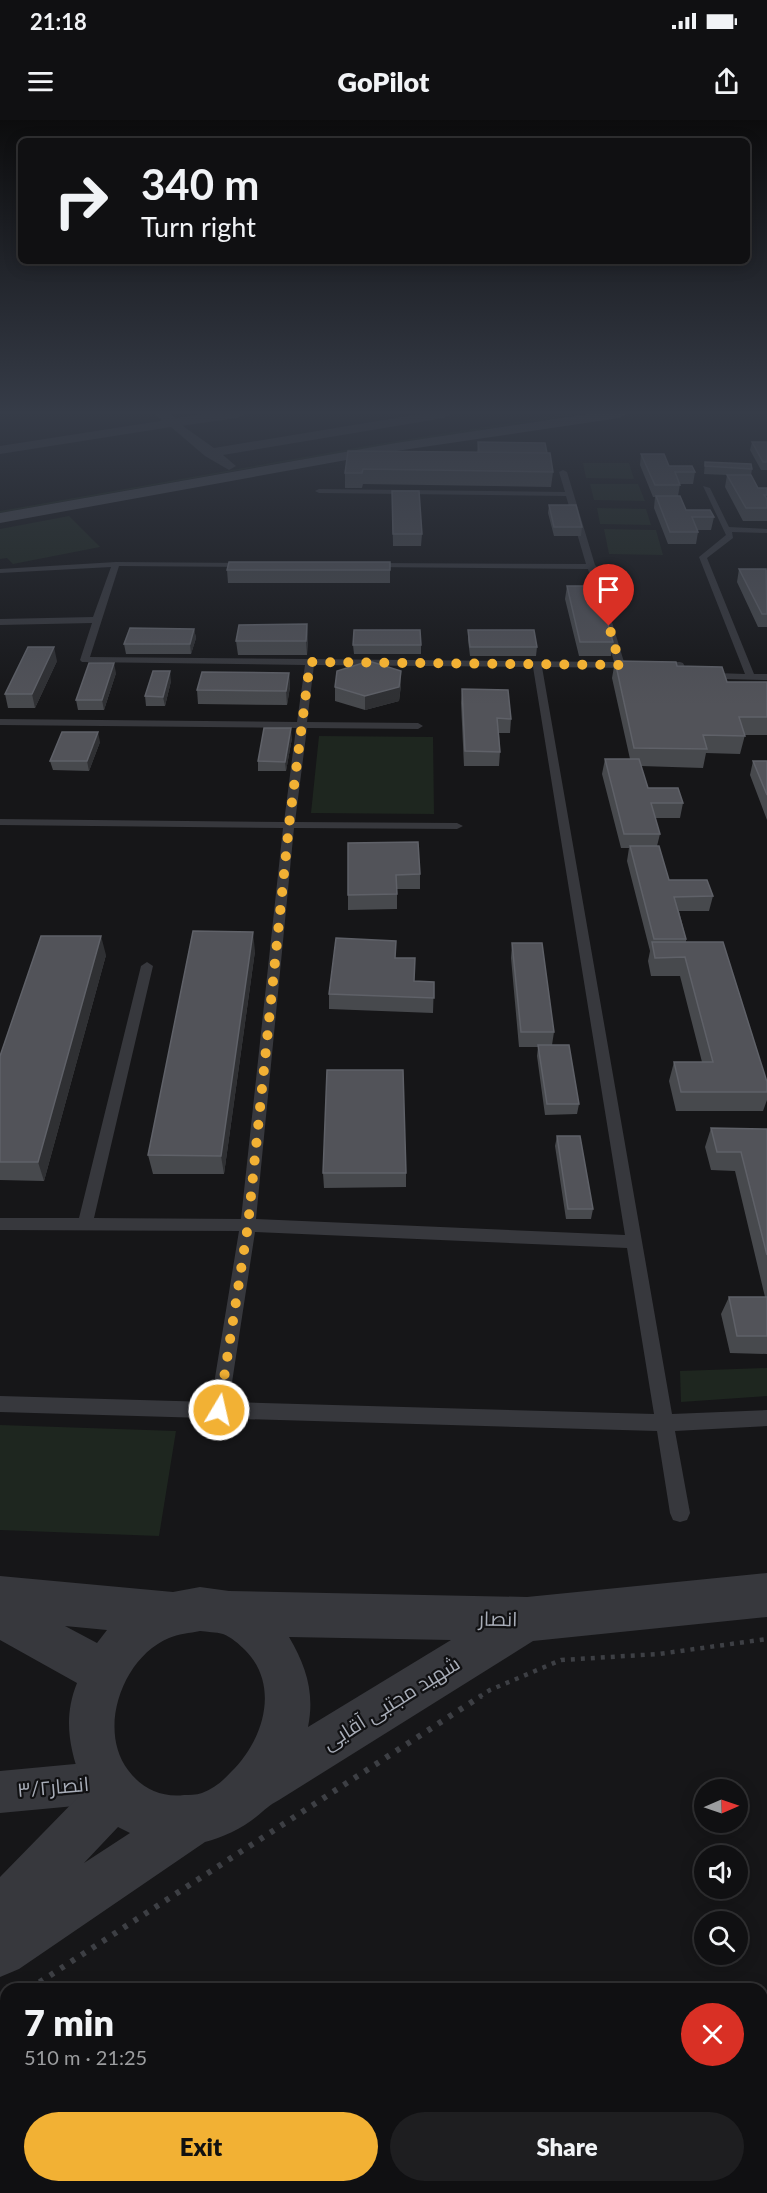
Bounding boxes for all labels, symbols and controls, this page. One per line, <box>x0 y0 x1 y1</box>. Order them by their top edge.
text: 21:18 <box>30 8 87 35</box>
icon: menu <box>24 65 57 98</box>
text: GoPilot <box>338 65 429 98</box>
icon: share <box>710 65 743 98</box>
text: 340 m <box>141 159 259 209</box>
icon: right <box>42 162 120 240</box>
text: Turn right <box>141 210 256 243</box>
pin <box>583 564 634 626</box>
icon: arrive <box>592 573 625 606</box>
position arrow <box>187 1378 251 1442</box>
street label: انصار <box>477 1606 518 1631</box>
street label: شهید مجتبی آقایی <box>317 1650 465 1756</box>
street label: انصار۳/۲ <box>16 1771 90 1802</box>
north arrow <box>694 1779 748 1833</box>
map controls <box>694 1779 748 1965</box>
button: sound <box>694 1845 748 1899</box>
button: search <box>694 1911 748 1965</box>
text: 7 min <box>24 2000 114 2044</box>
button: close <box>681 2003 744 2066</box>
text: 510 m · 21:25 <box>24 2045 147 2069</box>
button: Exit <box>24 2112 378 2181</box>
button: Share <box>390 2112 744 2181</box>

